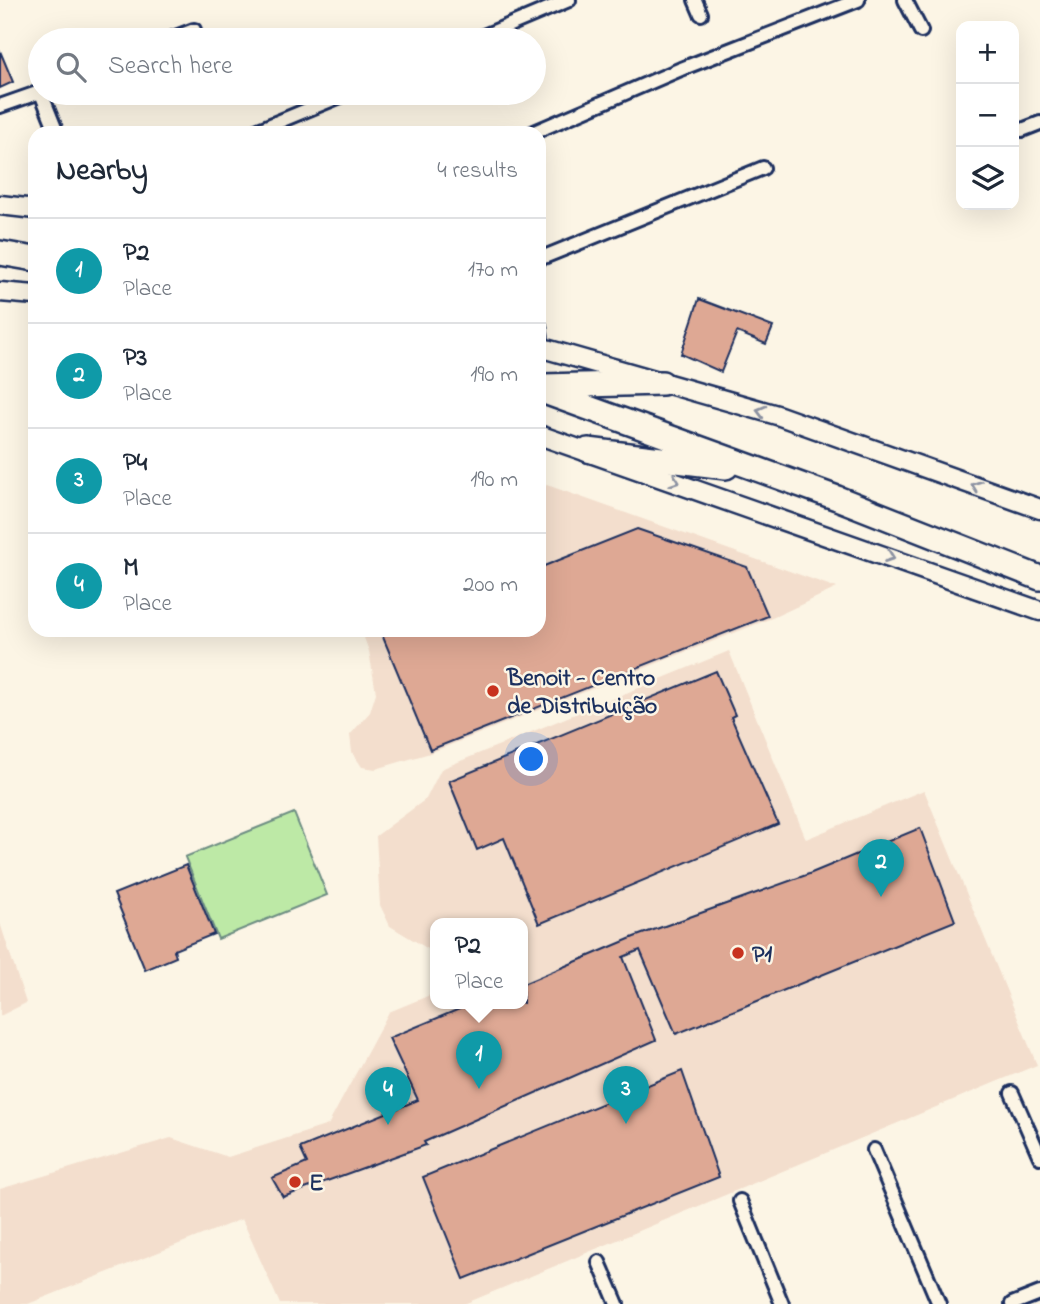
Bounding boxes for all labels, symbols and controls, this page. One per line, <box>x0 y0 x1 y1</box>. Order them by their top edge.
map controls <box>956 21 1019 210</box>
button: + <box>956 21 1019 84</box>
search box <box>28 28 546 105</box>
icon: search <box>52 48 90 86</box>
text: Search here <box>108 48 233 86</box>
button: − <box>956 84 1019 147</box>
button: layers <box>956 147 1019 210</box>
text: Nearby <box>56 150 148 194</box>
text: 4 results <box>437 155 518 188</box>
text: P2 <box>123 235 149 273</box>
text: 1 <box>75 254 83 287</box>
text: 170 m <box>468 254 518 287</box>
text: Place <box>123 273 172 306</box>
text: P3 <box>123 340 147 378</box>
text: 2 <box>73 359 85 392</box>
text: 190 m <box>470 359 518 392</box>
text: Place <box>123 378 172 411</box>
one-way arrow <box>755 404 767 419</box>
text: P4 <box>123 445 147 483</box>
text: 3 <box>74 464 84 497</box>
text: 190 m <box>470 464 518 497</box>
one-way arrow <box>669 473 681 487</box>
one-way arrow <box>970 480 982 494</box>
text: Place <box>123 483 172 516</box>
one-way arrow <box>883 549 895 563</box>
text: M <box>123 550 139 588</box>
text: 4 <box>74 569 84 602</box>
text: 200 m <box>463 569 518 602</box>
text: Place <box>123 588 172 621</box>
place label: Benoit - Centro de Distribuição <box>506 662 657 725</box>
marker: Benoit - Centro de Distribuição <box>485 683 501 699</box>
your location <box>514 742 548 776</box>
pin: 2 <box>858 839 904 897</box>
popup <box>430 918 528 1009</box>
text: P2 <box>455 928 481 966</box>
place label: P1 <box>752 938 772 973</box>
marker: P1 <box>730 945 746 961</box>
text: Place <box>455 966 503 999</box>
pin: 1 <box>456 1031 502 1089</box>
pin: 3 <box>603 1066 649 1124</box>
pin: 4 <box>365 1067 411 1125</box>
place label: E <box>309 1167 324 1202</box>
marker: E <box>287 1174 303 1190</box>

